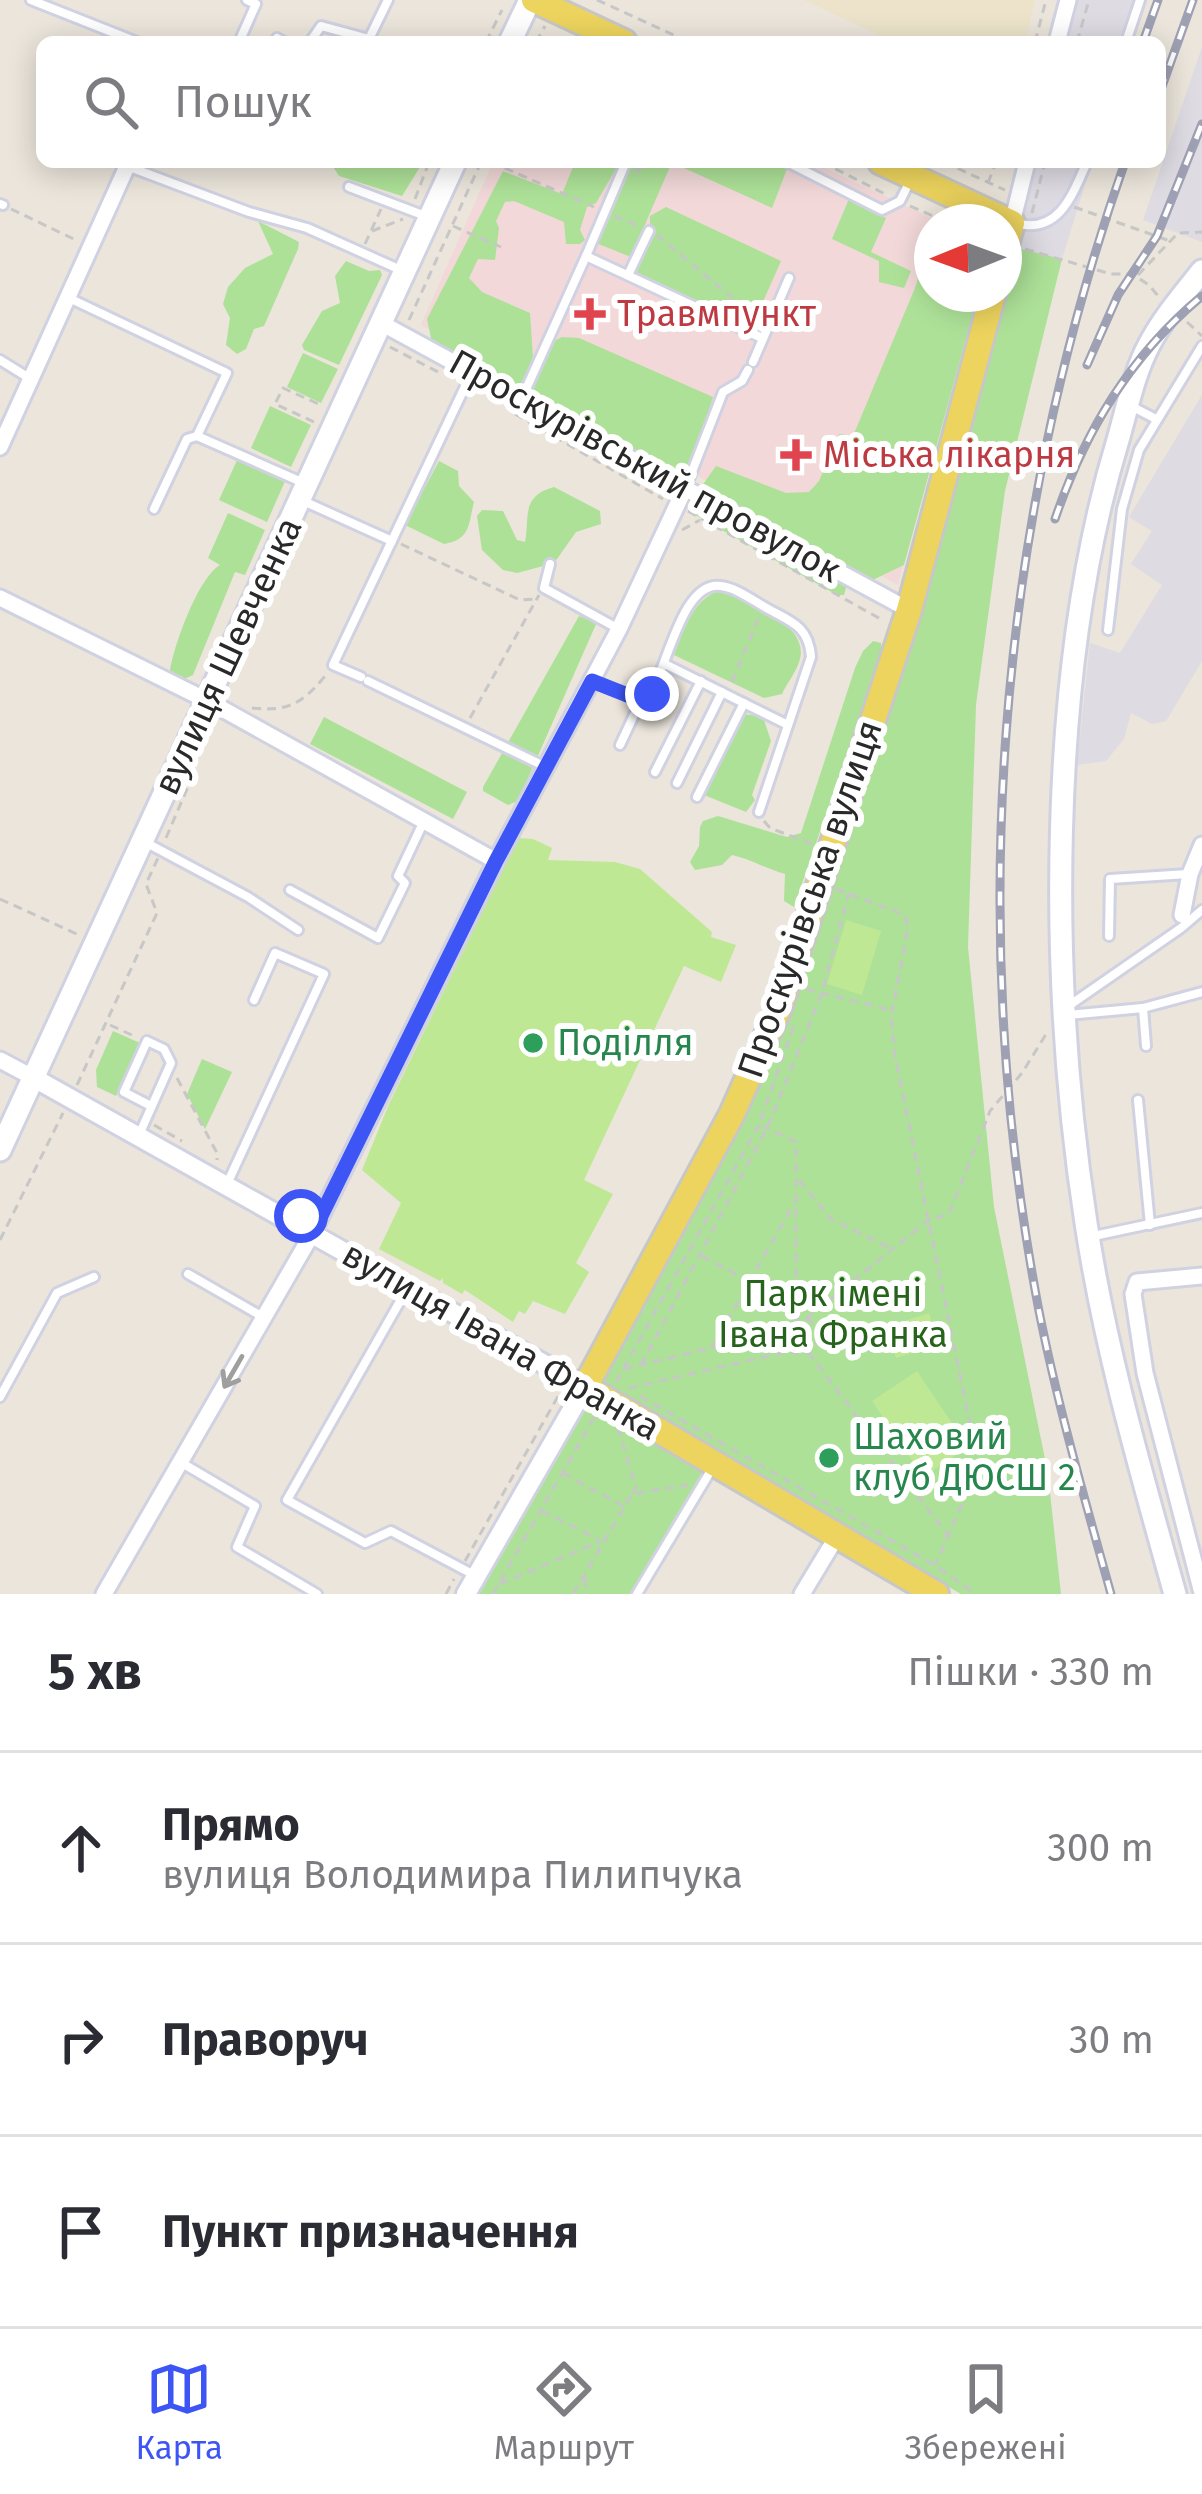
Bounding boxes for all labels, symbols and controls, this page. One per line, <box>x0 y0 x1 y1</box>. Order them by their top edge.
search box <box>36 36 1166 168</box>
icon: search <box>78 69 144 135</box>
text: Пошук <box>174 75 312 129</box>
north arrow <box>914 204 1022 312</box>
place label: Травмпункт <box>617 292 817 336</box>
marker: Травмпункт <box>574 298 606 330</box>
street label: Проскурівський провулок <box>442 340 849 592</box>
place label: Міська лікарня <box>823 433 1075 477</box>
marker: Міська лікарня <box>780 439 812 471</box>
street label: вулиця Шевченка <box>144 510 312 802</box>
route end <box>625 667 679 721</box>
street label: Проскурівська вулиця <box>728 714 892 1084</box>
place label: Поділля <box>557 1021 694 1065</box>
marker: Поділля <box>520 1030 546 1056</box>
route start <box>274 1189 328 1243</box>
street label: вулиця Івана Франка <box>334 1232 668 1450</box>
park label: Парк імені Івана Франка <box>718 1272 948 1357</box>
one-way arrow <box>220 1353 244 1388</box>
place label: Шаховий клуб ДЮСШ 2 <box>853 1415 1076 1500</box>
marker: Шаховий клуб ДЮСШ 2 <box>816 1445 842 1471</box>
text: 5 хв <box>48 1641 142 1703</box>
text: Пішки · 330 m <box>908 1649 1154 1695</box>
text: Прямо <box>162 1798 300 1852</box>
icon: ahead <box>48 1815 114 1881</box>
text: 300 m <box>1047 1825 1154 1871</box>
text: вулиця Володимира Пилипчука <box>162 1852 743 1898</box>
icon: right <box>48 2007 114 2073</box>
text: Праворуч <box>162 2013 369 2067</box>
text: 30 m <box>1069 2017 1154 2063</box>
icon: arrive <box>48 2199 114 2265</box>
text: Пункт призначення <box>162 2205 579 2259</box>
tab: Карта <box>135 2356 223 2468</box>
tab: Маршрут <box>494 2356 634 2468</box>
tab: Збережені <box>905 2356 1067 2468</box>

